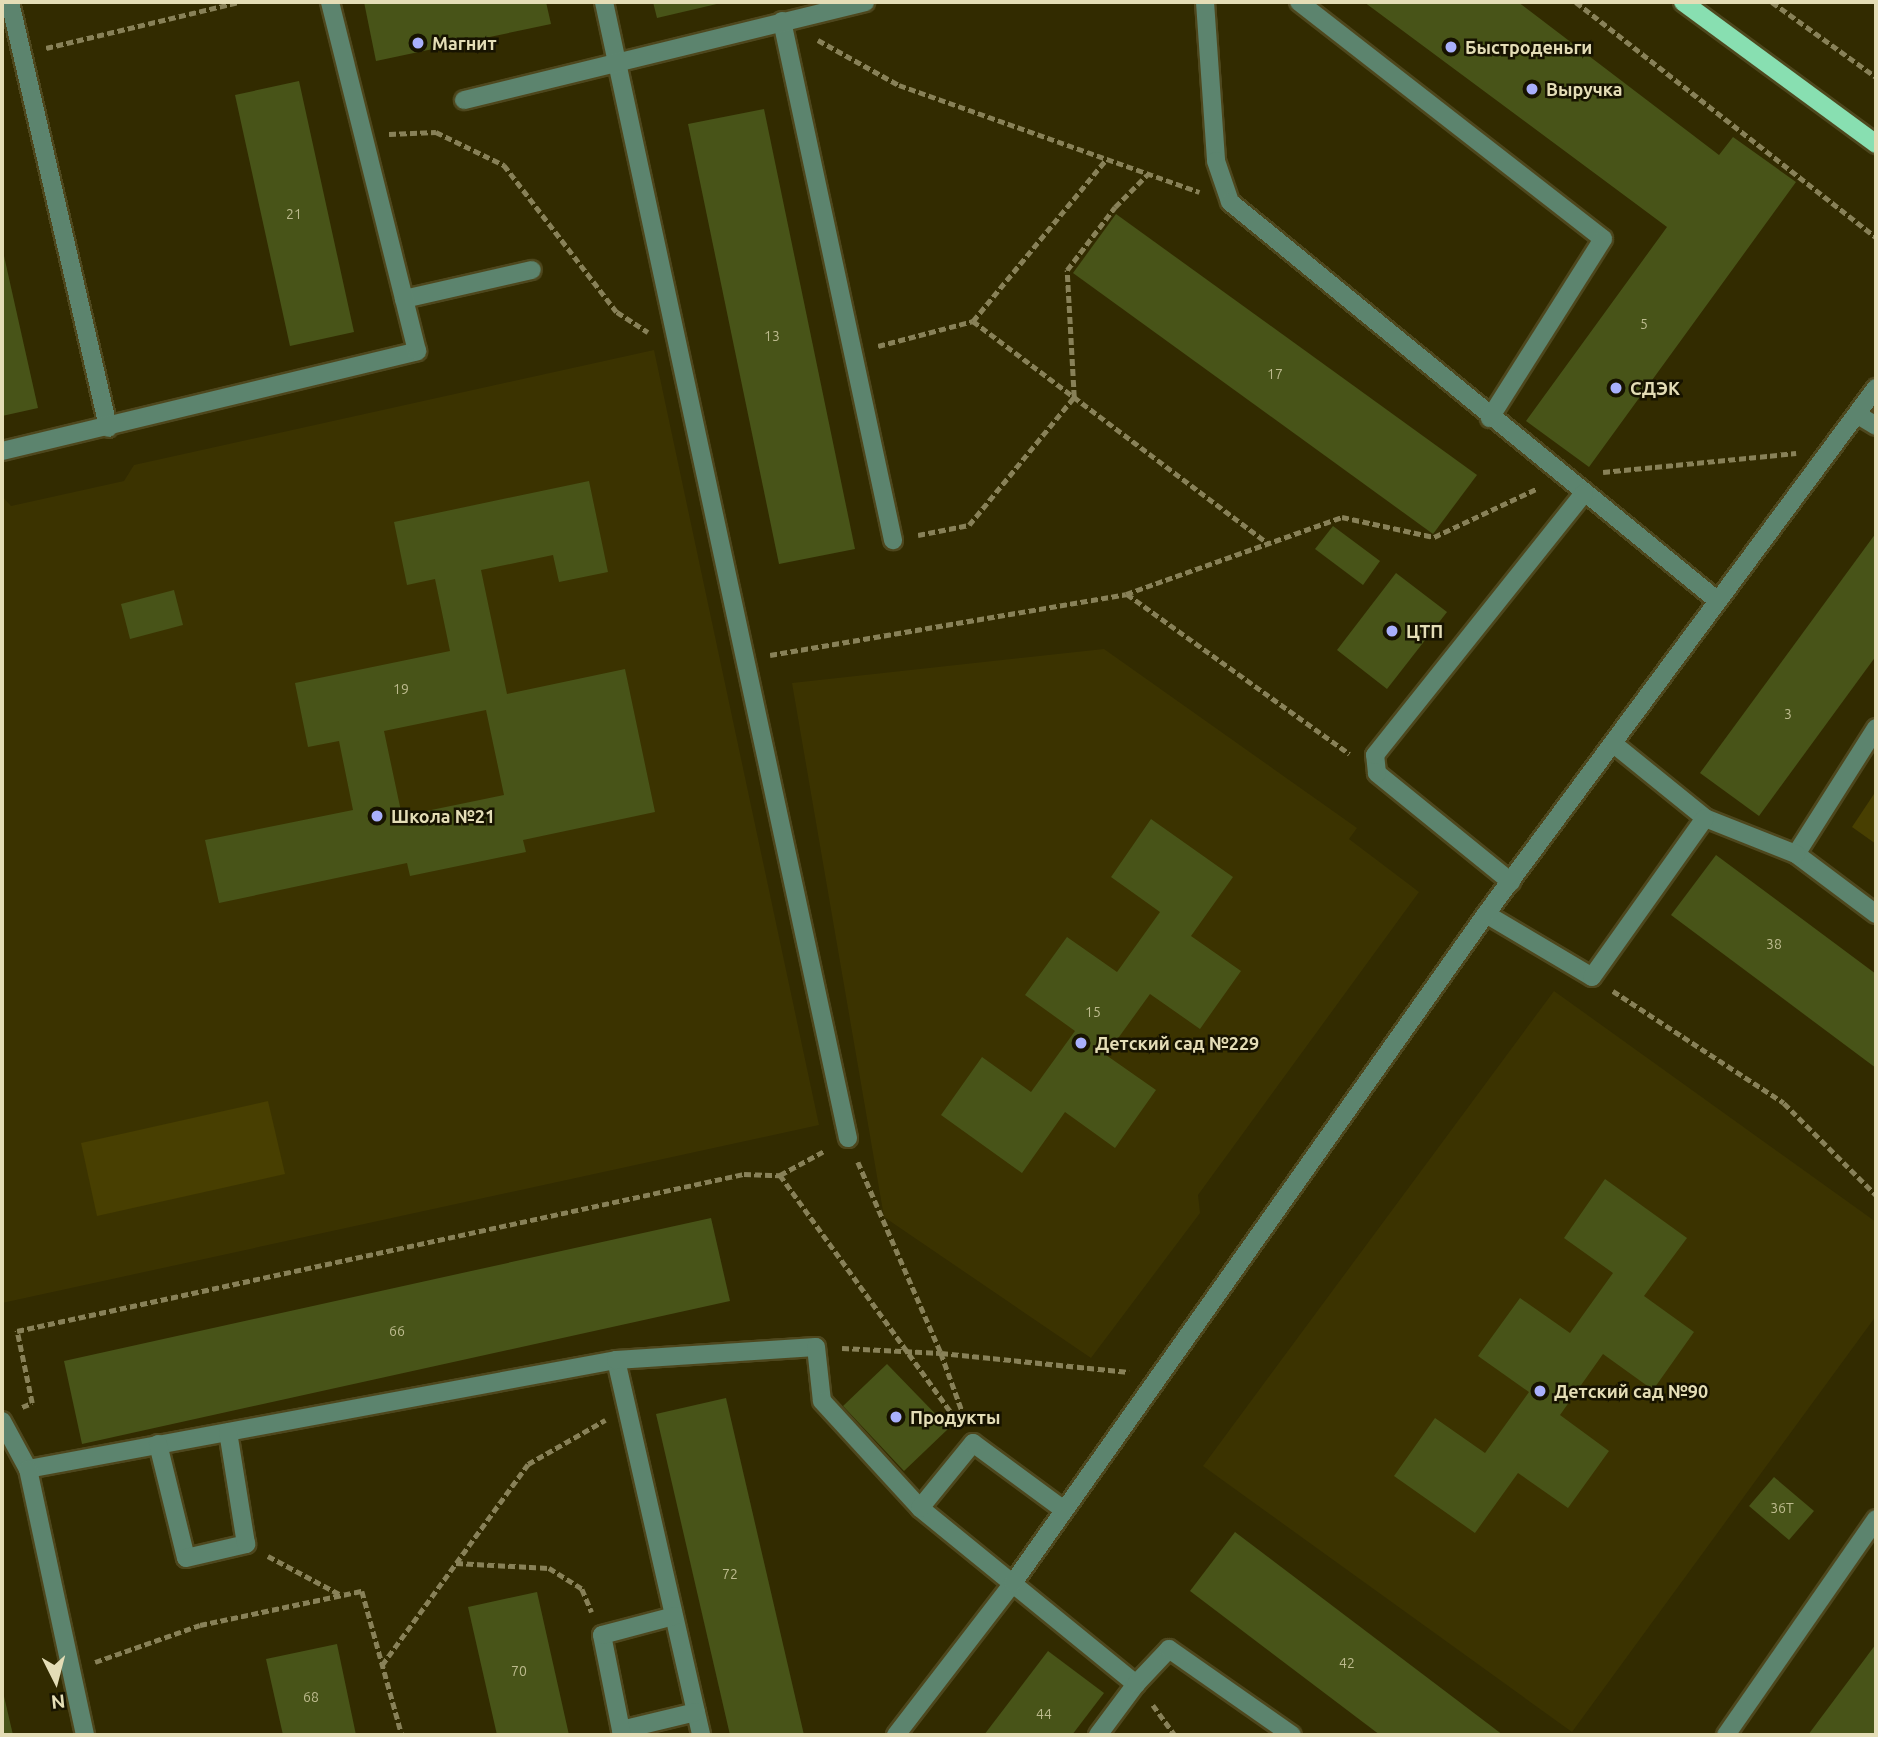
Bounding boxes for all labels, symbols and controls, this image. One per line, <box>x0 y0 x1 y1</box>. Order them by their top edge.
place label: Магнит <box>432 32 496 54</box>
marker: Магнит <box>410 35 426 51</box>
place label: Быстроденьги <box>1465 36 1592 58</box>
marker: Быстроденьги <box>1443 39 1459 55</box>
place label: Выручка <box>1546 78 1623 100</box>
marker: Выручка <box>1524 81 1540 97</box>
house number: 21 <box>286 206 302 222</box>
house number: 5 <box>1640 316 1648 332</box>
house number: 13 <box>764 328 780 344</box>
house number: 17 <box>1267 366 1283 382</box>
place label: СДЭК <box>1630 377 1680 399</box>
marker: СДЭК <box>1608 380 1624 396</box>
place label: ЦТП <box>1406 620 1443 642</box>
marker: ЦТП <box>1384 623 1400 639</box>
house number: 19 <box>393 681 409 697</box>
house number: 3 <box>1784 706 1792 722</box>
place label: Школа №21 <box>391 805 495 827</box>
marker: Школа №21 <box>369 808 385 824</box>
house number: 38 <box>1766 936 1782 952</box>
house number: 15 <box>1085 1004 1101 1020</box>
place label: Детский сад №229 <box>1095 1032 1259 1054</box>
marker: Детский сад №229 <box>1073 1035 1089 1051</box>
house number: 66 <box>389 1323 405 1339</box>
place label: Детский сад №90 <box>1554 1380 1708 1402</box>
marker: Детский сад №90 <box>1532 1383 1548 1399</box>
place label: Продукты <box>910 1406 1000 1428</box>
marker: Продукты <box>888 1409 904 1425</box>
house number: 36Т <box>1770 1500 1794 1516</box>
house number: 72 <box>722 1566 738 1582</box>
north arrow <box>21 1646 91 1716</box>
house number: 42 <box>1339 1655 1355 1671</box>
house number: 70 <box>511 1663 527 1679</box>
house number: 68 <box>303 1689 319 1705</box>
text: N <box>50 1690 66 1714</box>
house number: 44 <box>1036 1706 1052 1722</box>

